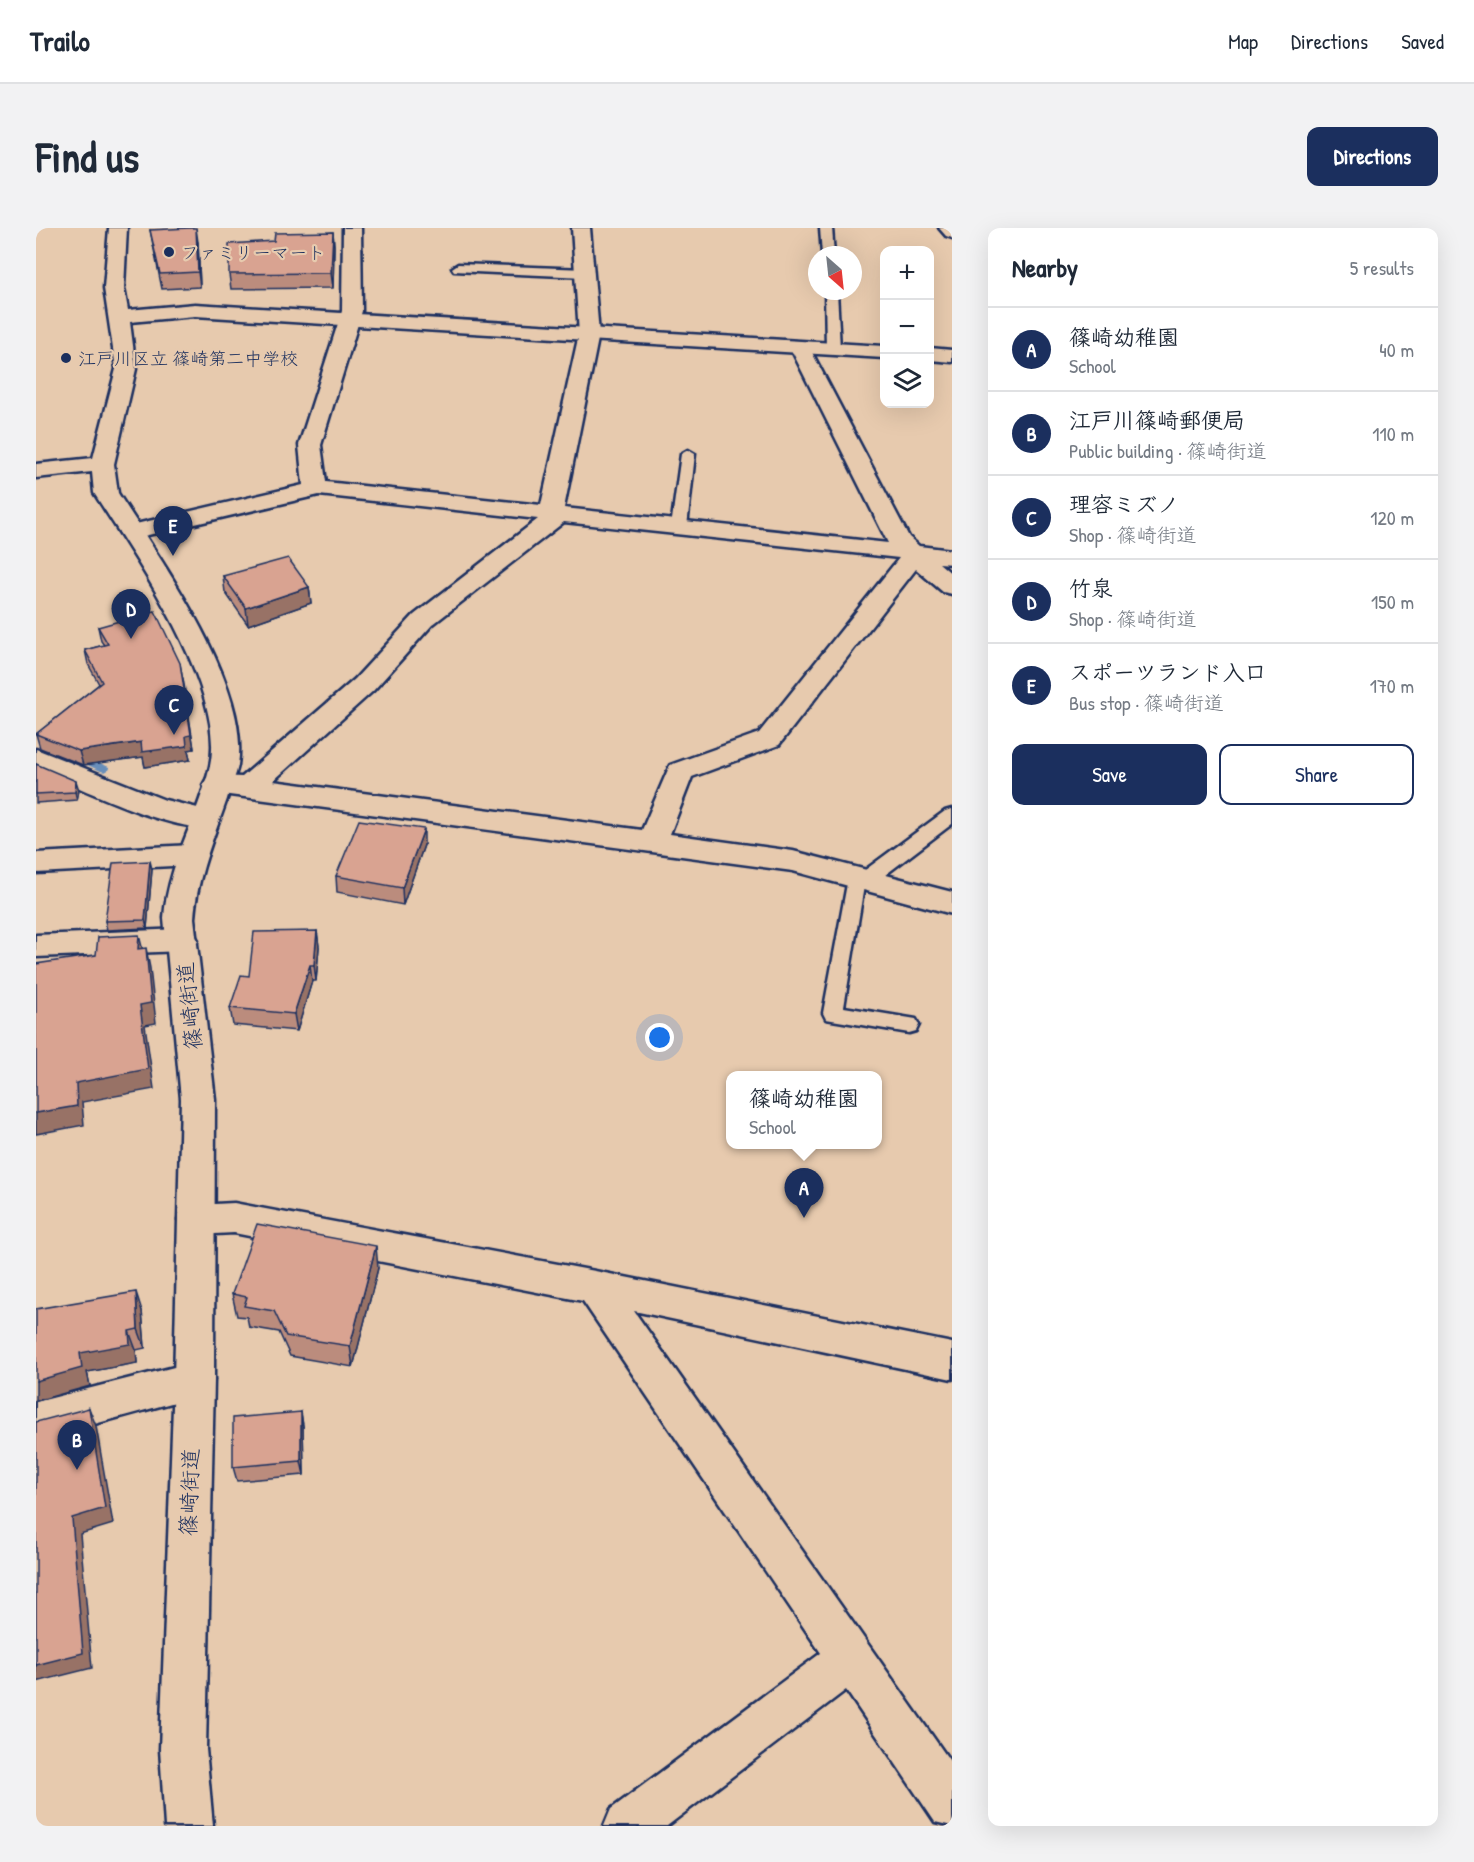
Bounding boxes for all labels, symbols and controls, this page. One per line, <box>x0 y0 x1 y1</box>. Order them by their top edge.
text: Trailo <box>30 22 90 60</box>
text: Map <box>1228 27 1258 56</box>
text: Directions <box>1291 27 1368 56</box>
text: Saved <box>1401 27 1444 56</box>
button: Directions <box>1307 127 1438 186</box>
text: Find us <box>36 128 139 185</box>
place label: ファミリーマート <box>181 240 325 265</box>
marker: ファミリーマート <box>162 245 176 259</box>
north arrow <box>808 246 862 300</box>
map controls <box>880 246 934 408</box>
button: + <box>880 246 934 300</box>
text: Nearby <box>1012 250 1078 285</box>
text: 5 results <box>1350 254 1414 281</box>
button: − <box>880 300 934 354</box>
text: 篠崎幼稚園 <box>1069 322 1179 352</box>
text: A <box>1027 336 1036 363</box>
text: 40 m <box>1379 336 1414 363</box>
place label: 江戸川区立 篠崎第二中学校 <box>78 346 298 371</box>
marker: 江戸川区立 篠崎第二中学校 <box>59 351 73 365</box>
text: School <box>1069 352 1116 379</box>
button: layers <box>880 354 934 408</box>
text: 江戸川篠崎郵便局 <box>1069 405 1245 435</box>
text: B <box>1026 420 1037 447</box>
text: 110 m <box>1372 420 1414 447</box>
text: Public building · 篠崎街道 <box>1069 437 1266 464</box>
text: 理容ミズノ <box>1069 489 1179 519</box>
text: C <box>1026 504 1037 531</box>
text: 120 m <box>1370 504 1414 531</box>
pin: E <box>154 506 192 556</box>
text: Shop · 篠崎街道 <box>1069 521 1196 548</box>
text: 竹泉 <box>1069 573 1113 603</box>
text: D <box>1027 588 1036 615</box>
text: 150 m <box>1371 588 1414 615</box>
pin: D <box>112 590 151 639</box>
text: Shop · 篠崎街道 <box>1069 605 1196 632</box>
text: スポーツランド入口 <box>1069 657 1267 687</box>
text: E <box>1027 672 1036 699</box>
text: 170 m <box>1370 672 1414 699</box>
pin: C <box>154 686 194 735</box>
text: Bus stop · 篠崎街道 <box>1069 689 1224 716</box>
button: Save <box>1012 744 1207 805</box>
button: Share <box>1219 744 1414 805</box>
street label: 篠崎街道 <box>169 961 209 1051</box>
your location <box>645 1023 674 1052</box>
popup <box>726 1071 882 1149</box>
text: 篠崎幼稚園 <box>749 1083 859 1113</box>
text: School <box>749 1113 796 1140</box>
pin: A <box>784 1168 824 1218</box>
pin: B <box>58 1420 96 1470</box>
street label: 篠崎街道 <box>172 1447 206 1537</box>

